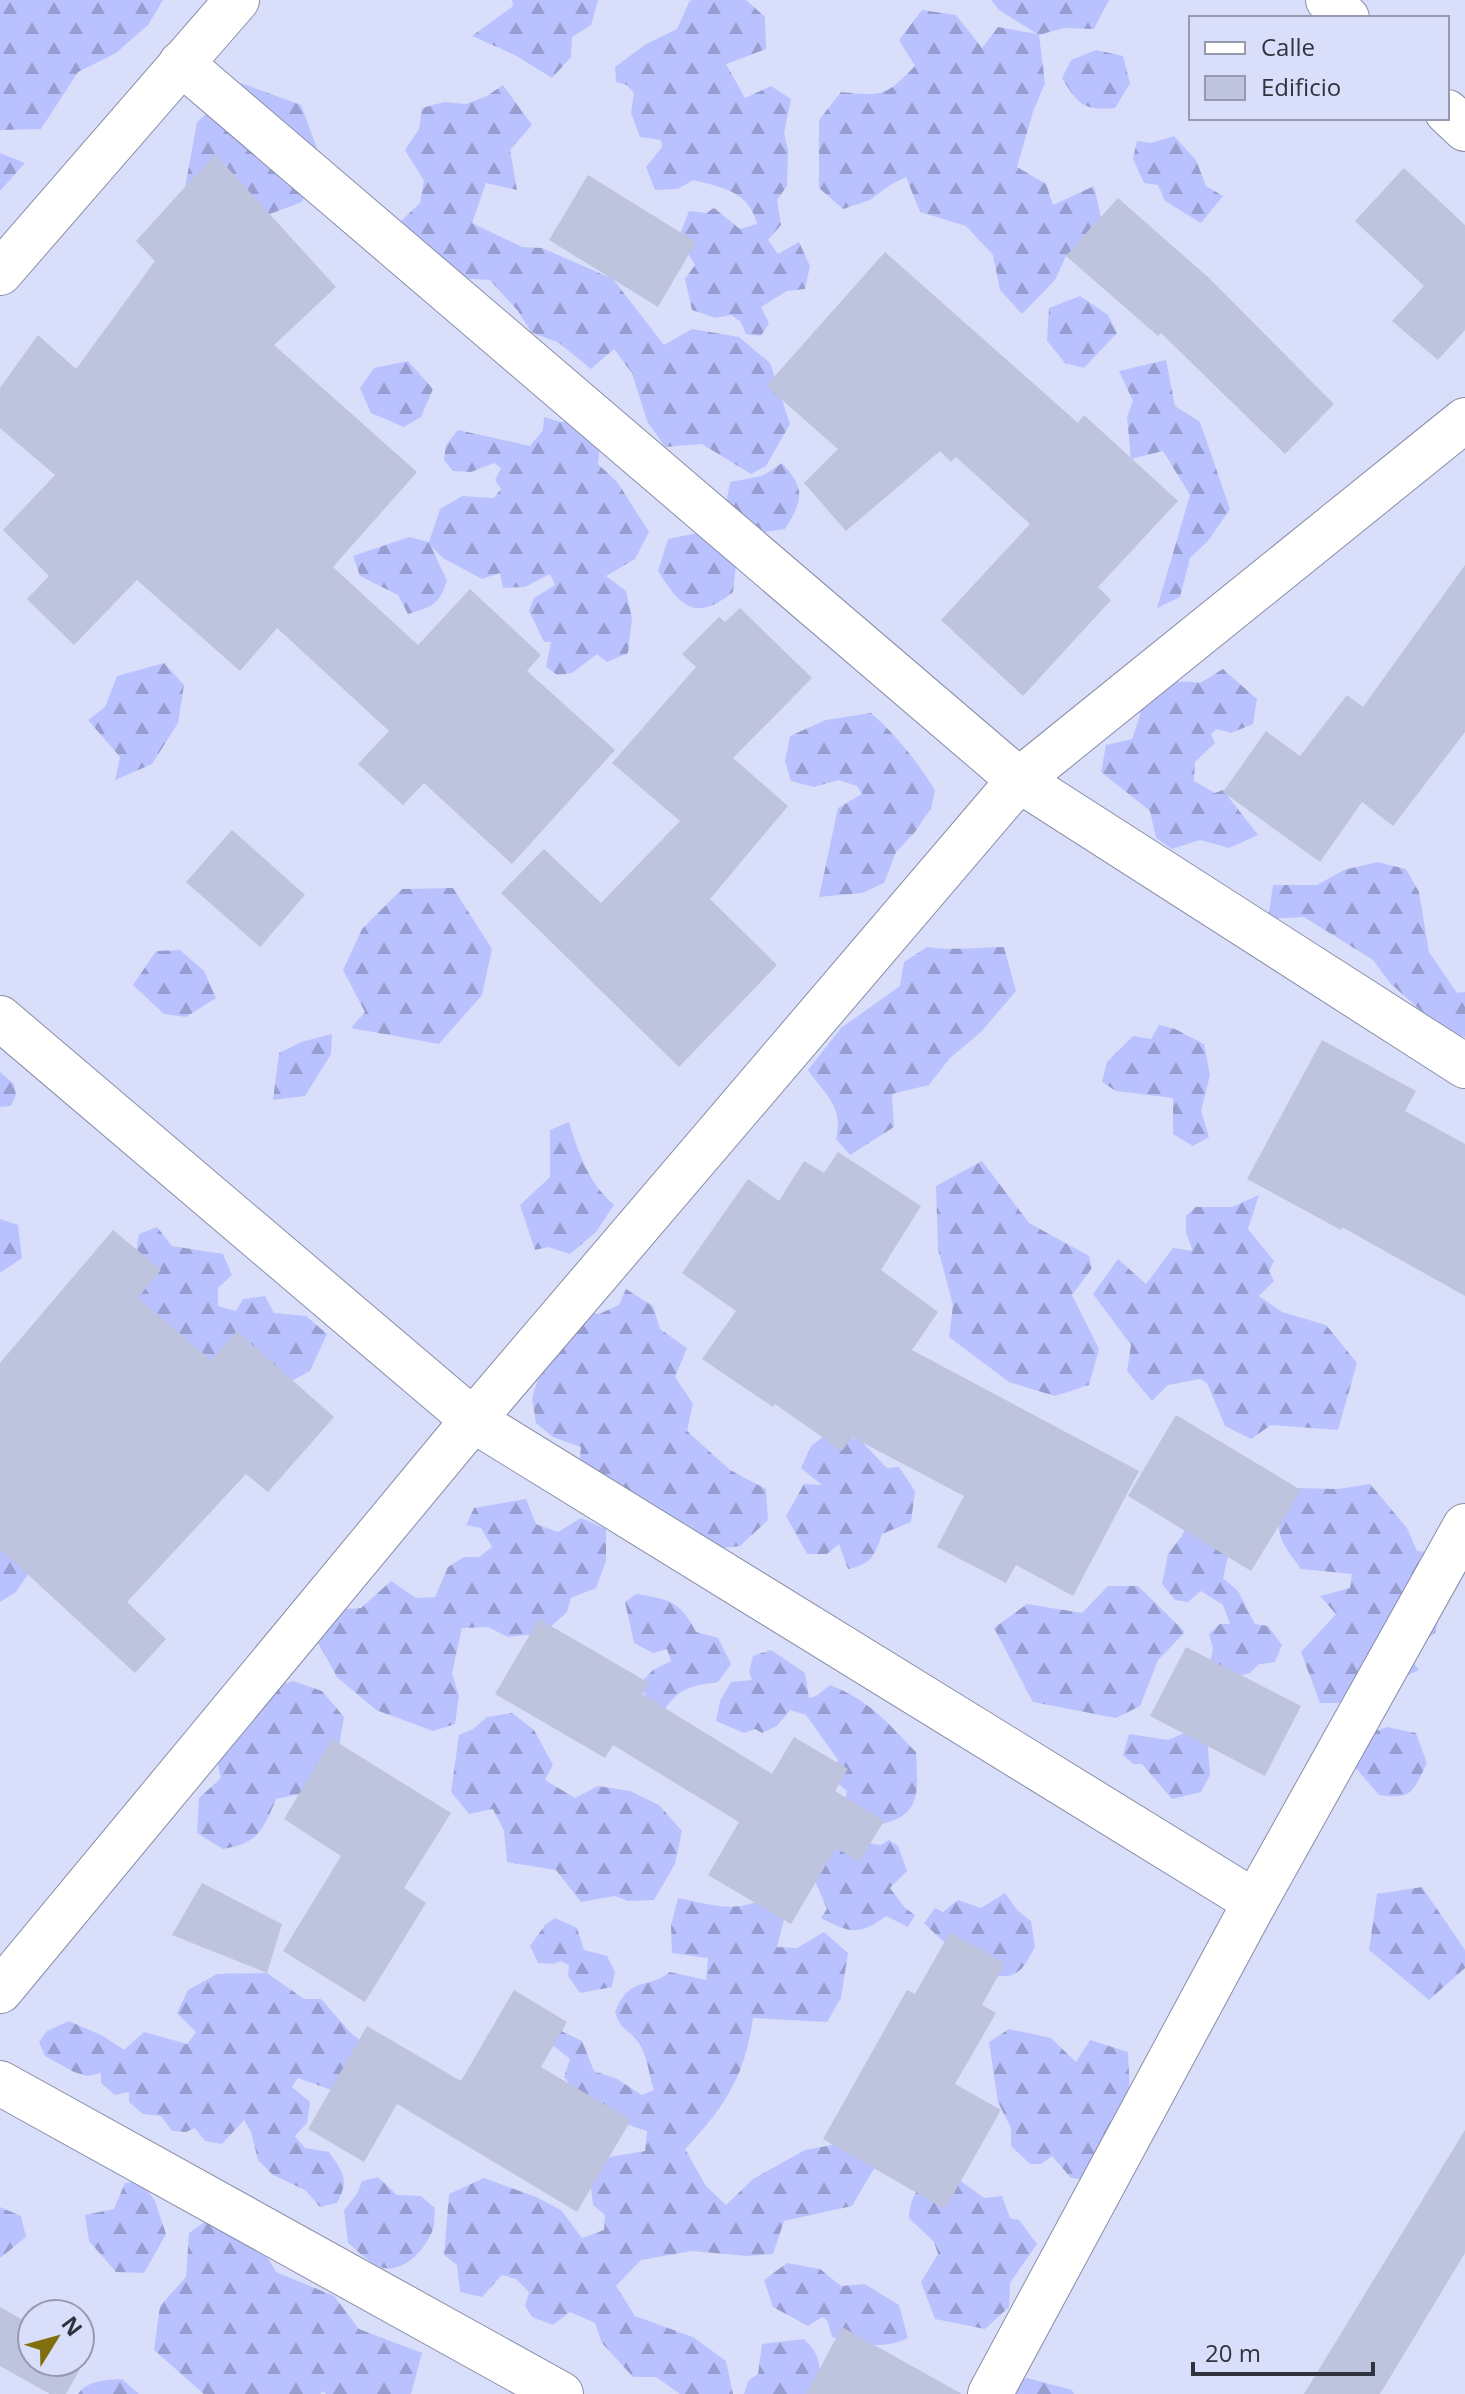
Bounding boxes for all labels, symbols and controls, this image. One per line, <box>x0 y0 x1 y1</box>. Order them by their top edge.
legend <box>1189 16 1449 120</box>
text: Calle <box>1261 30 1315 63</box>
text: Edificio <box>1261 70 1341 103</box>
north arrow <box>16 2298 96 2378</box>
text: N <box>55 2309 90 2342</box>
scale bar <box>1193 2326 1373 2376</box>
text: 20 m <box>1205 2336 1261 2369</box>

